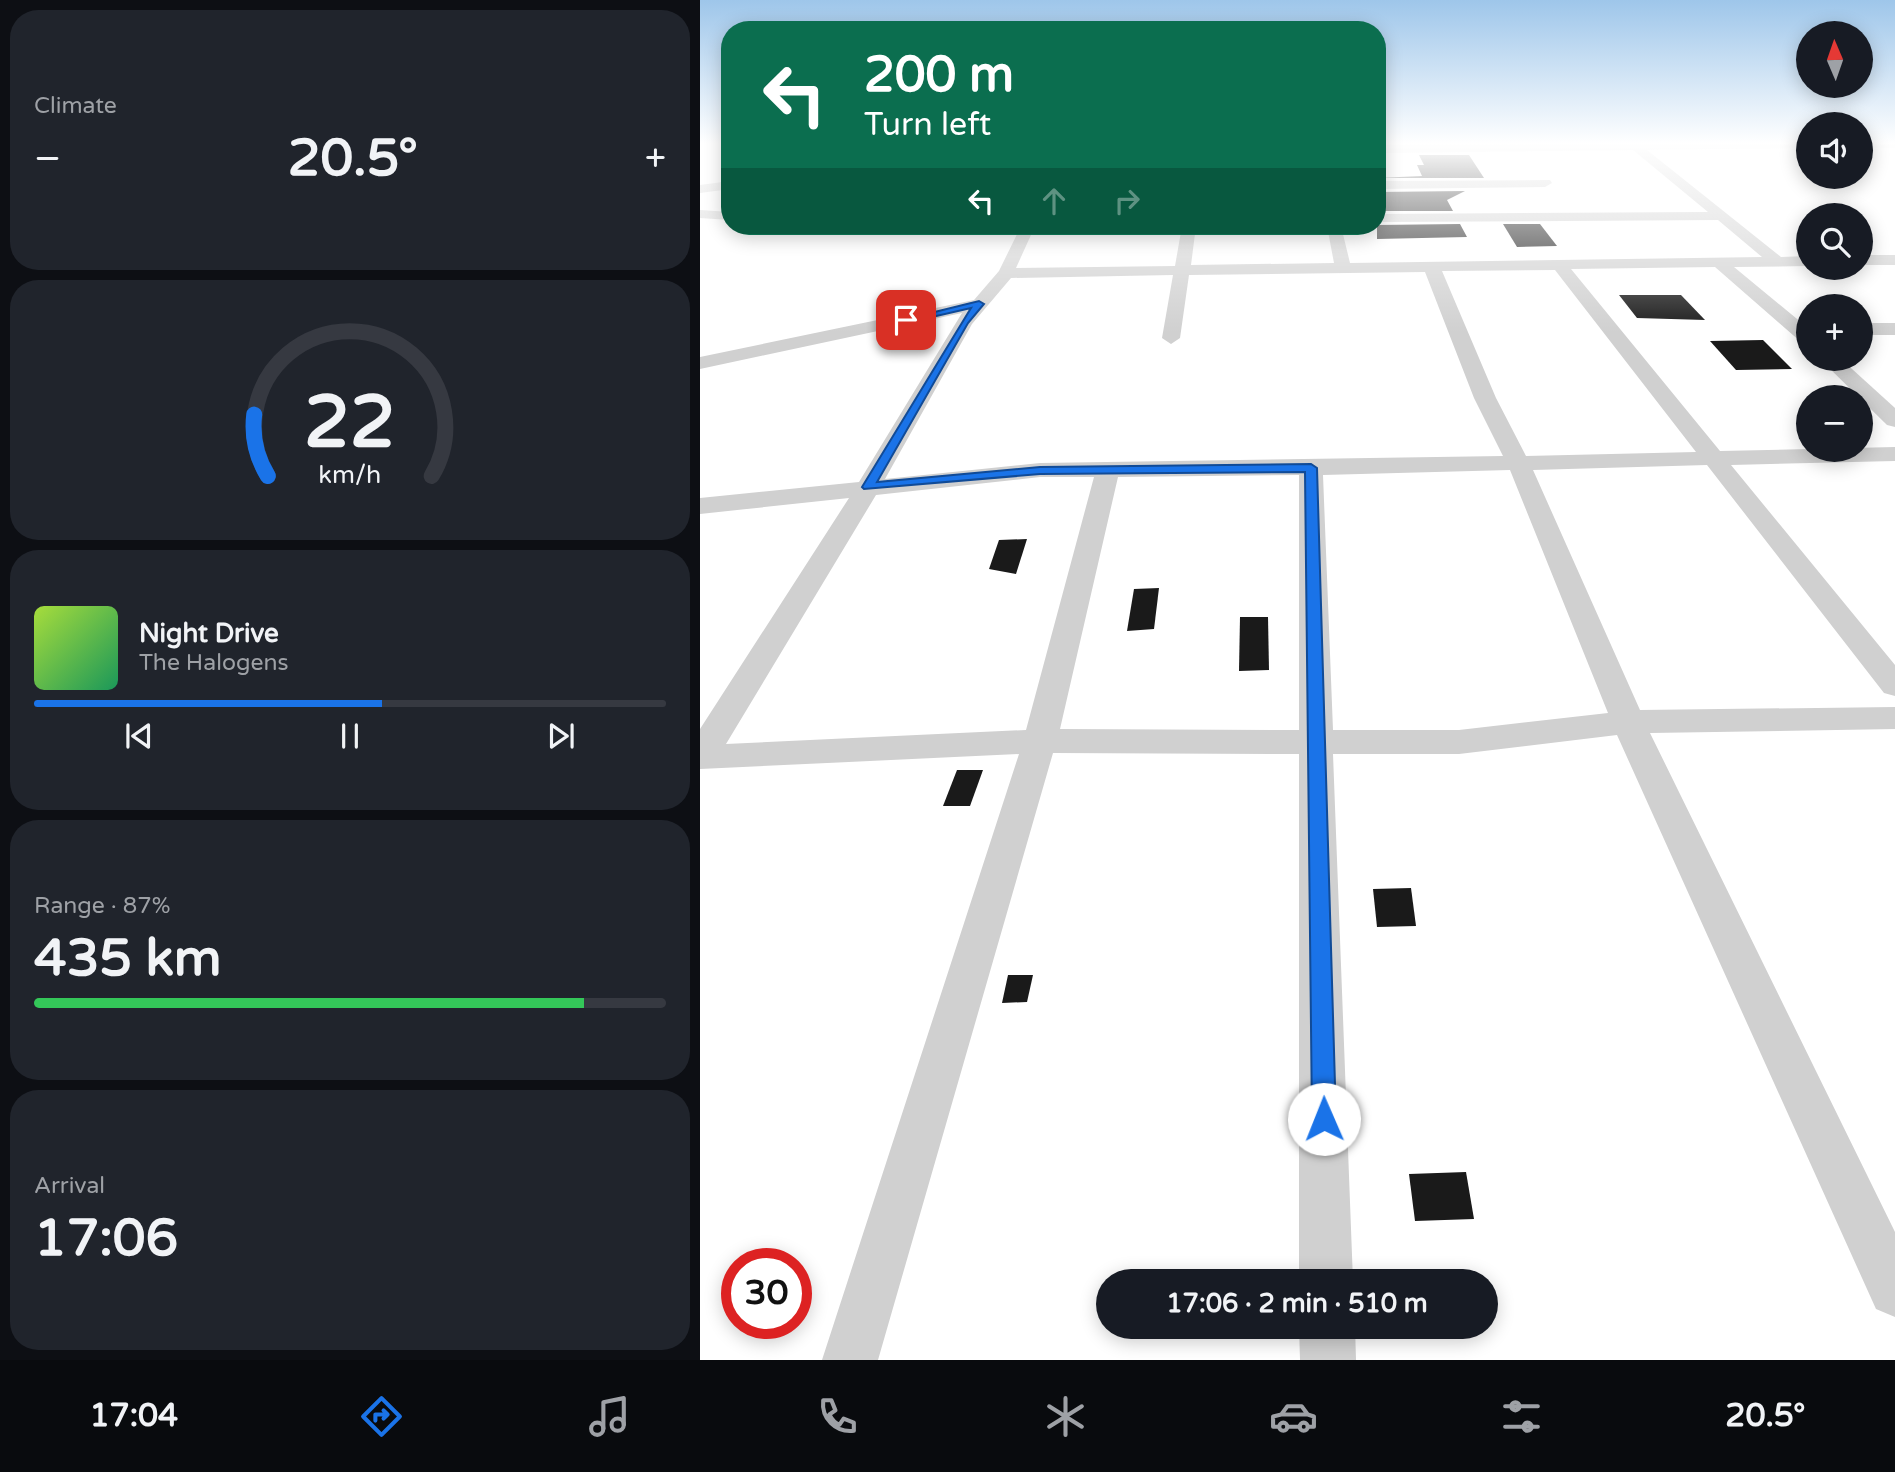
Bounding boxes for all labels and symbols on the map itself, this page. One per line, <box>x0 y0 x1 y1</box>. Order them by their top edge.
north arrow <box>1796 21 1872 98</box>
pin <box>876 290 936 350</box>
position arrow <box>1287 1082 1361 1156</box>
speed limit sign: 30 <box>721 1248 812 1339</box>

